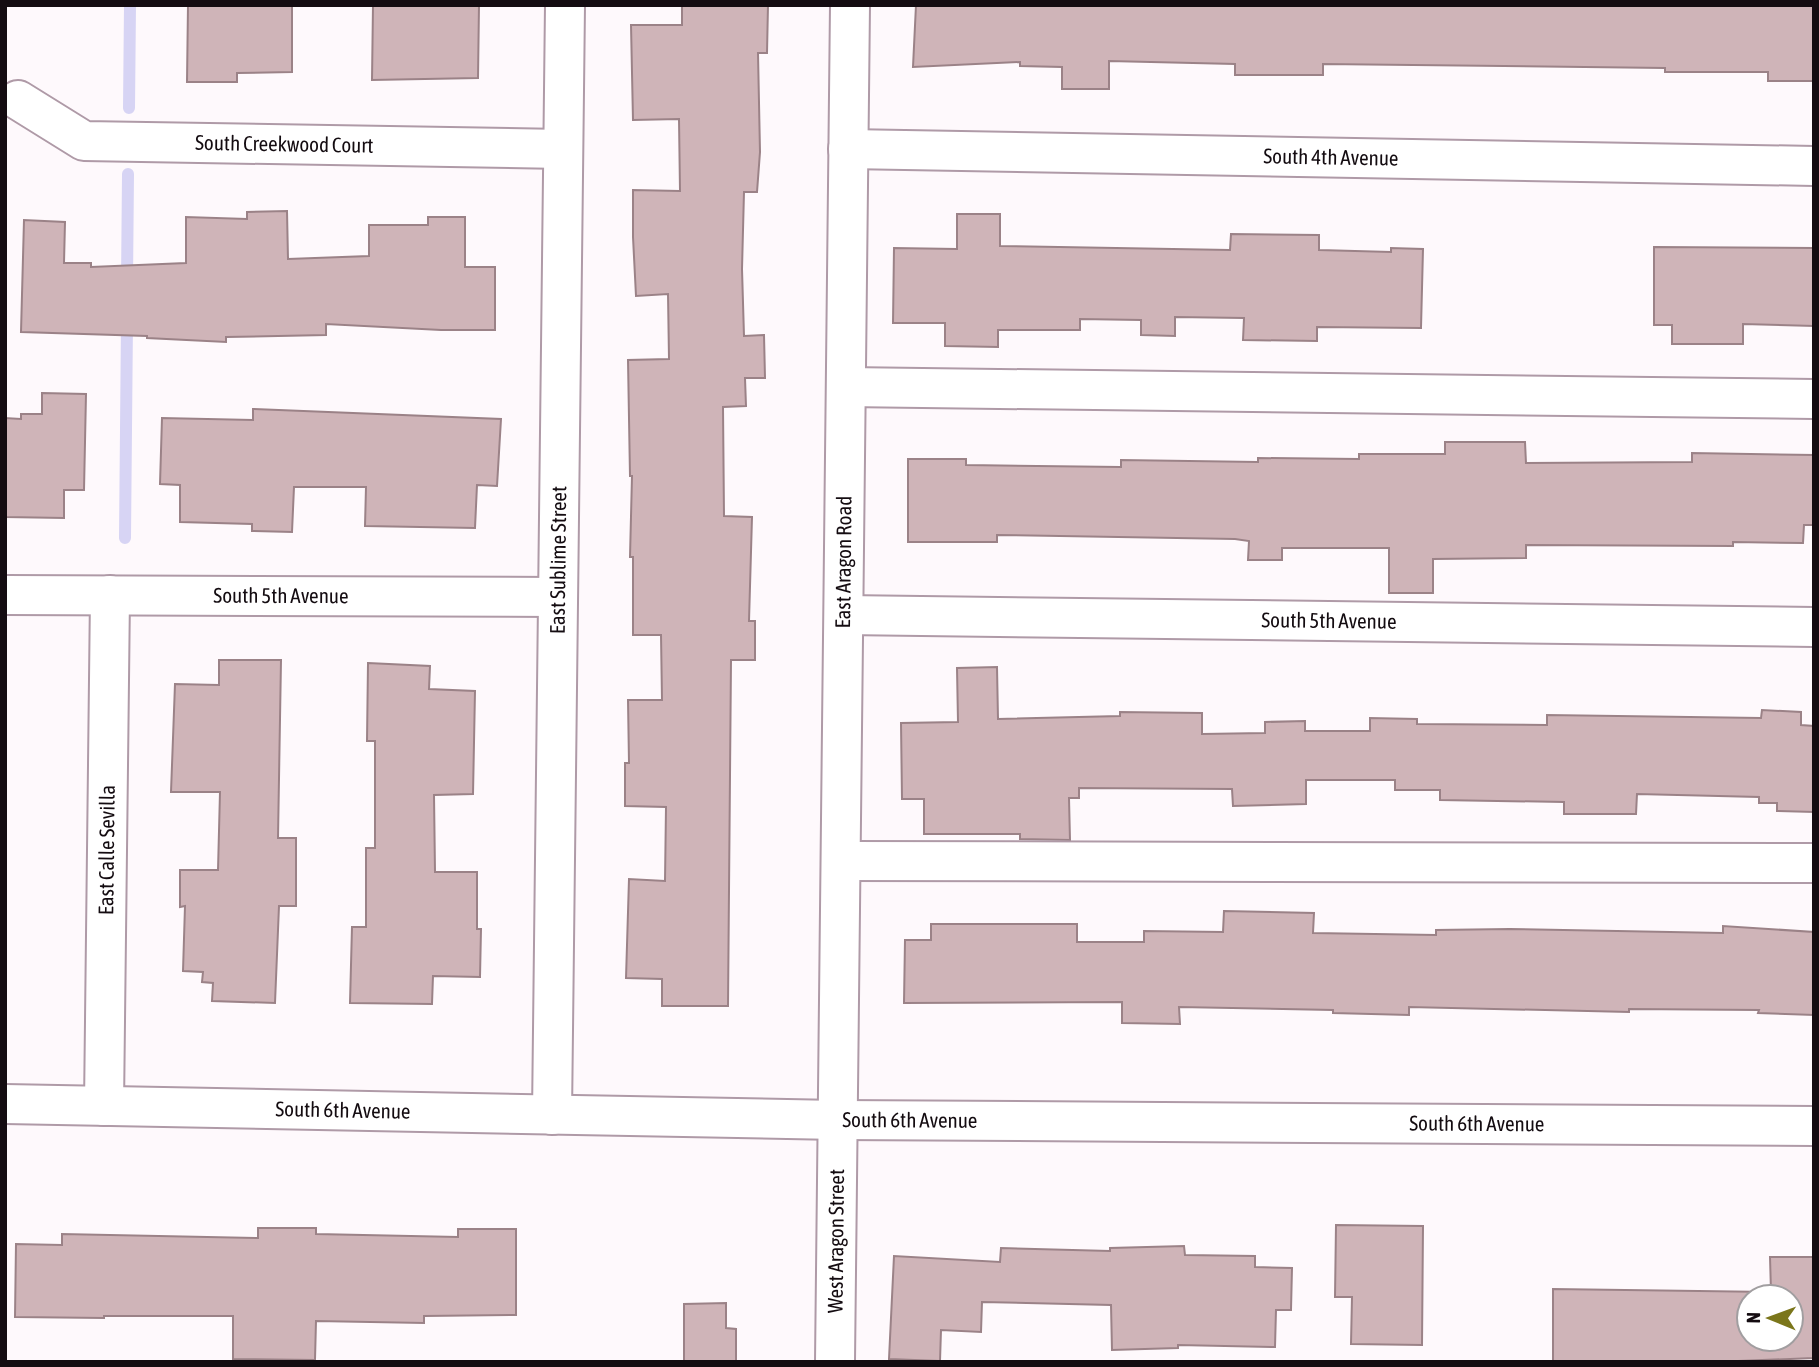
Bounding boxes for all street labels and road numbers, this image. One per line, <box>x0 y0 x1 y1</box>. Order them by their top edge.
street label: South Creekwood Court <box>195 130 374 157</box>
street label: South 4th Avenue <box>1263 143 1399 170</box>
street label: East Sublime Street <box>545 486 570 634</box>
street label: East Aragon Road <box>830 496 856 628</box>
street label: South 5th Avenue <box>213 583 349 607</box>
street label: South 5th Avenue <box>1261 607 1397 633</box>
street label: East Calle Sevilla <box>93 785 119 915</box>
street label: South 6th Avenue <box>275 1096 411 1123</box>
street label: South 6th Avenue <box>842 1107 978 1132</box>
street label: South 6th Avenue <box>1409 1111 1545 1135</box>
street label: West Aragon Street <box>823 1169 848 1313</box>

